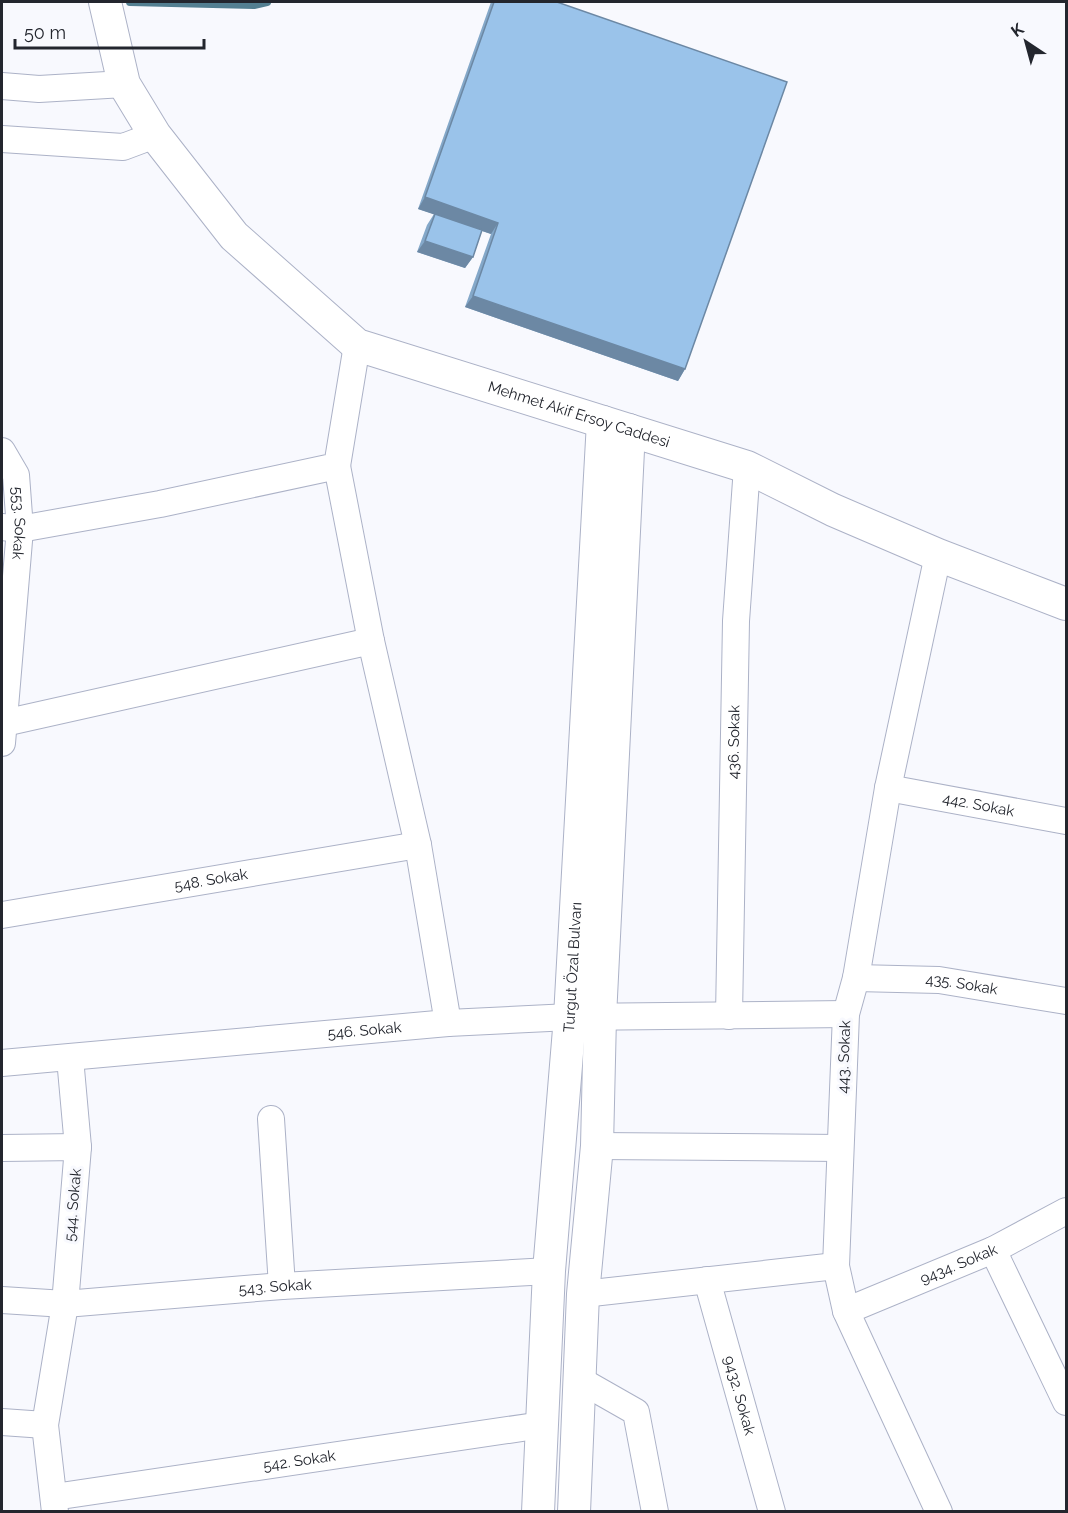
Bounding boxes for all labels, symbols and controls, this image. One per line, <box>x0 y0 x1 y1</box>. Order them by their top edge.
scale bar <box>15 12 204 50</box>
north arrow <box>996 12 1056 72</box>
text: K <box>1008 19 1028 41</box>
text: 50 m <box>24 22 66 43</box>
street label: Mehmet Akif Ersoy Caddesi <box>486 378 672 451</box>
street label: 553. Sokak <box>8 486 29 560</box>
street label: 436. Sokak <box>724 705 744 779</box>
street label: 442. Sokak <box>941 789 1016 820</box>
street label: 548. Sokak <box>173 865 249 895</box>
street label: Turgut Özal Bulvarı <box>560 902 585 1033</box>
street label: 435. Sokak <box>925 971 999 999</box>
street label: 546. Sokak <box>327 1018 402 1043</box>
street label: 443. Sokak <box>834 1020 854 1094</box>
street label: 544. Sokak <box>61 1168 85 1242</box>
street label: 9434. Sokak <box>917 1240 1000 1288</box>
street label: 543. Sokak <box>238 1275 312 1299</box>
street label: 9432. Sokak <box>720 1354 759 1437</box>
street label: 542. Sokak <box>262 1447 337 1475</box>

